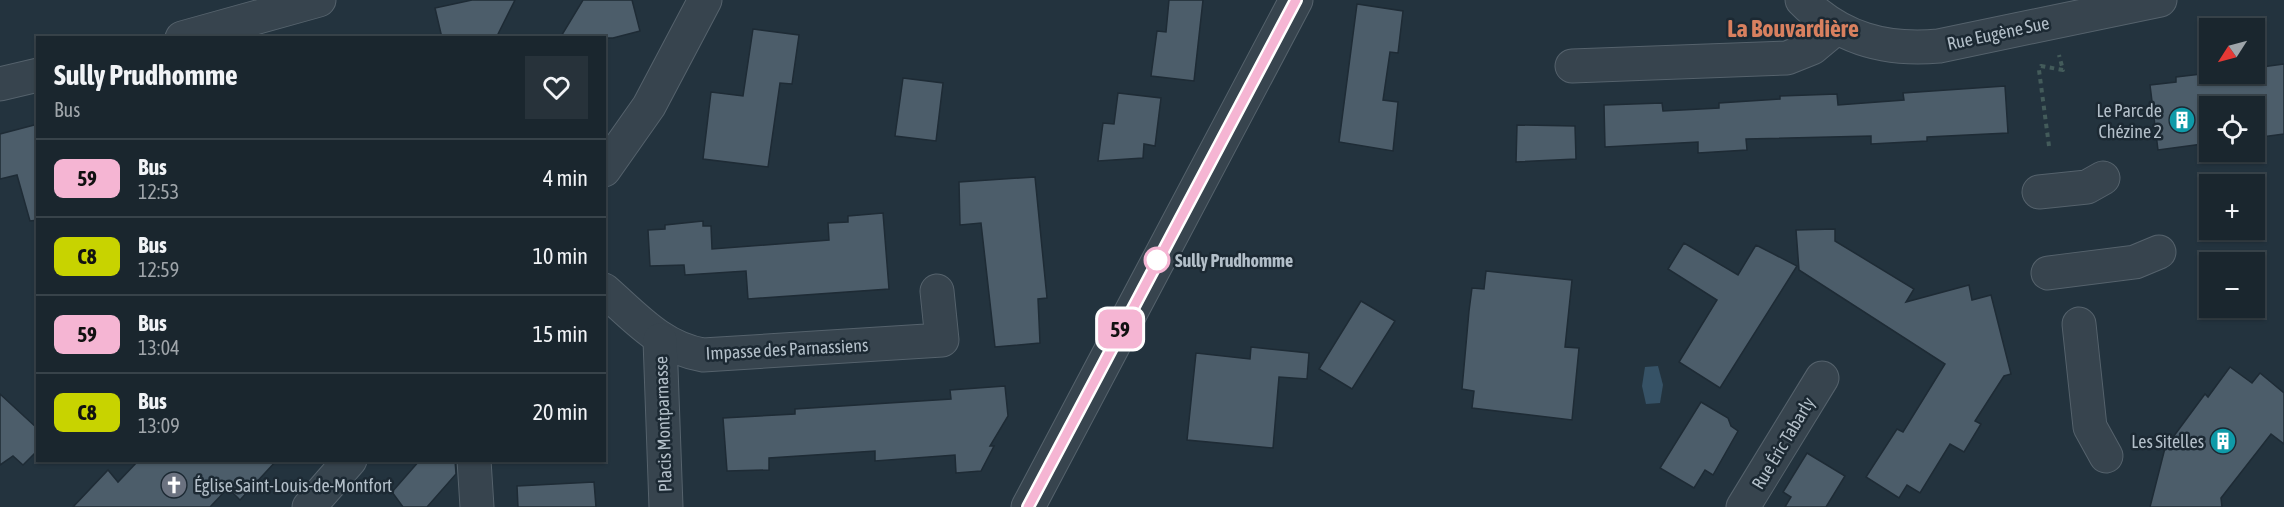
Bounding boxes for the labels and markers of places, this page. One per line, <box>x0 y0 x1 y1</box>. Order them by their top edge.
place label: Le Parc de Chézine 2 <box>2096 100 2162 142</box>
building icon: Le Parc de Chézine 2 <box>2167 105 2197 135</box>
marker: Sully Prudhomme <box>1144 247 1170 273</box>
place label: Sully Prudhomme <box>1175 250 1293 271</box>
building icon: Les Sitelles <box>2208 426 2238 456</box>
place label: Les Sitelles <box>2131 431 2204 452</box>
church icon: Église Saint-Louis-de-Montfort <box>159 470 189 500</box>
place label: Église Saint-Louis-de-Montfort <box>194 475 392 496</box>

